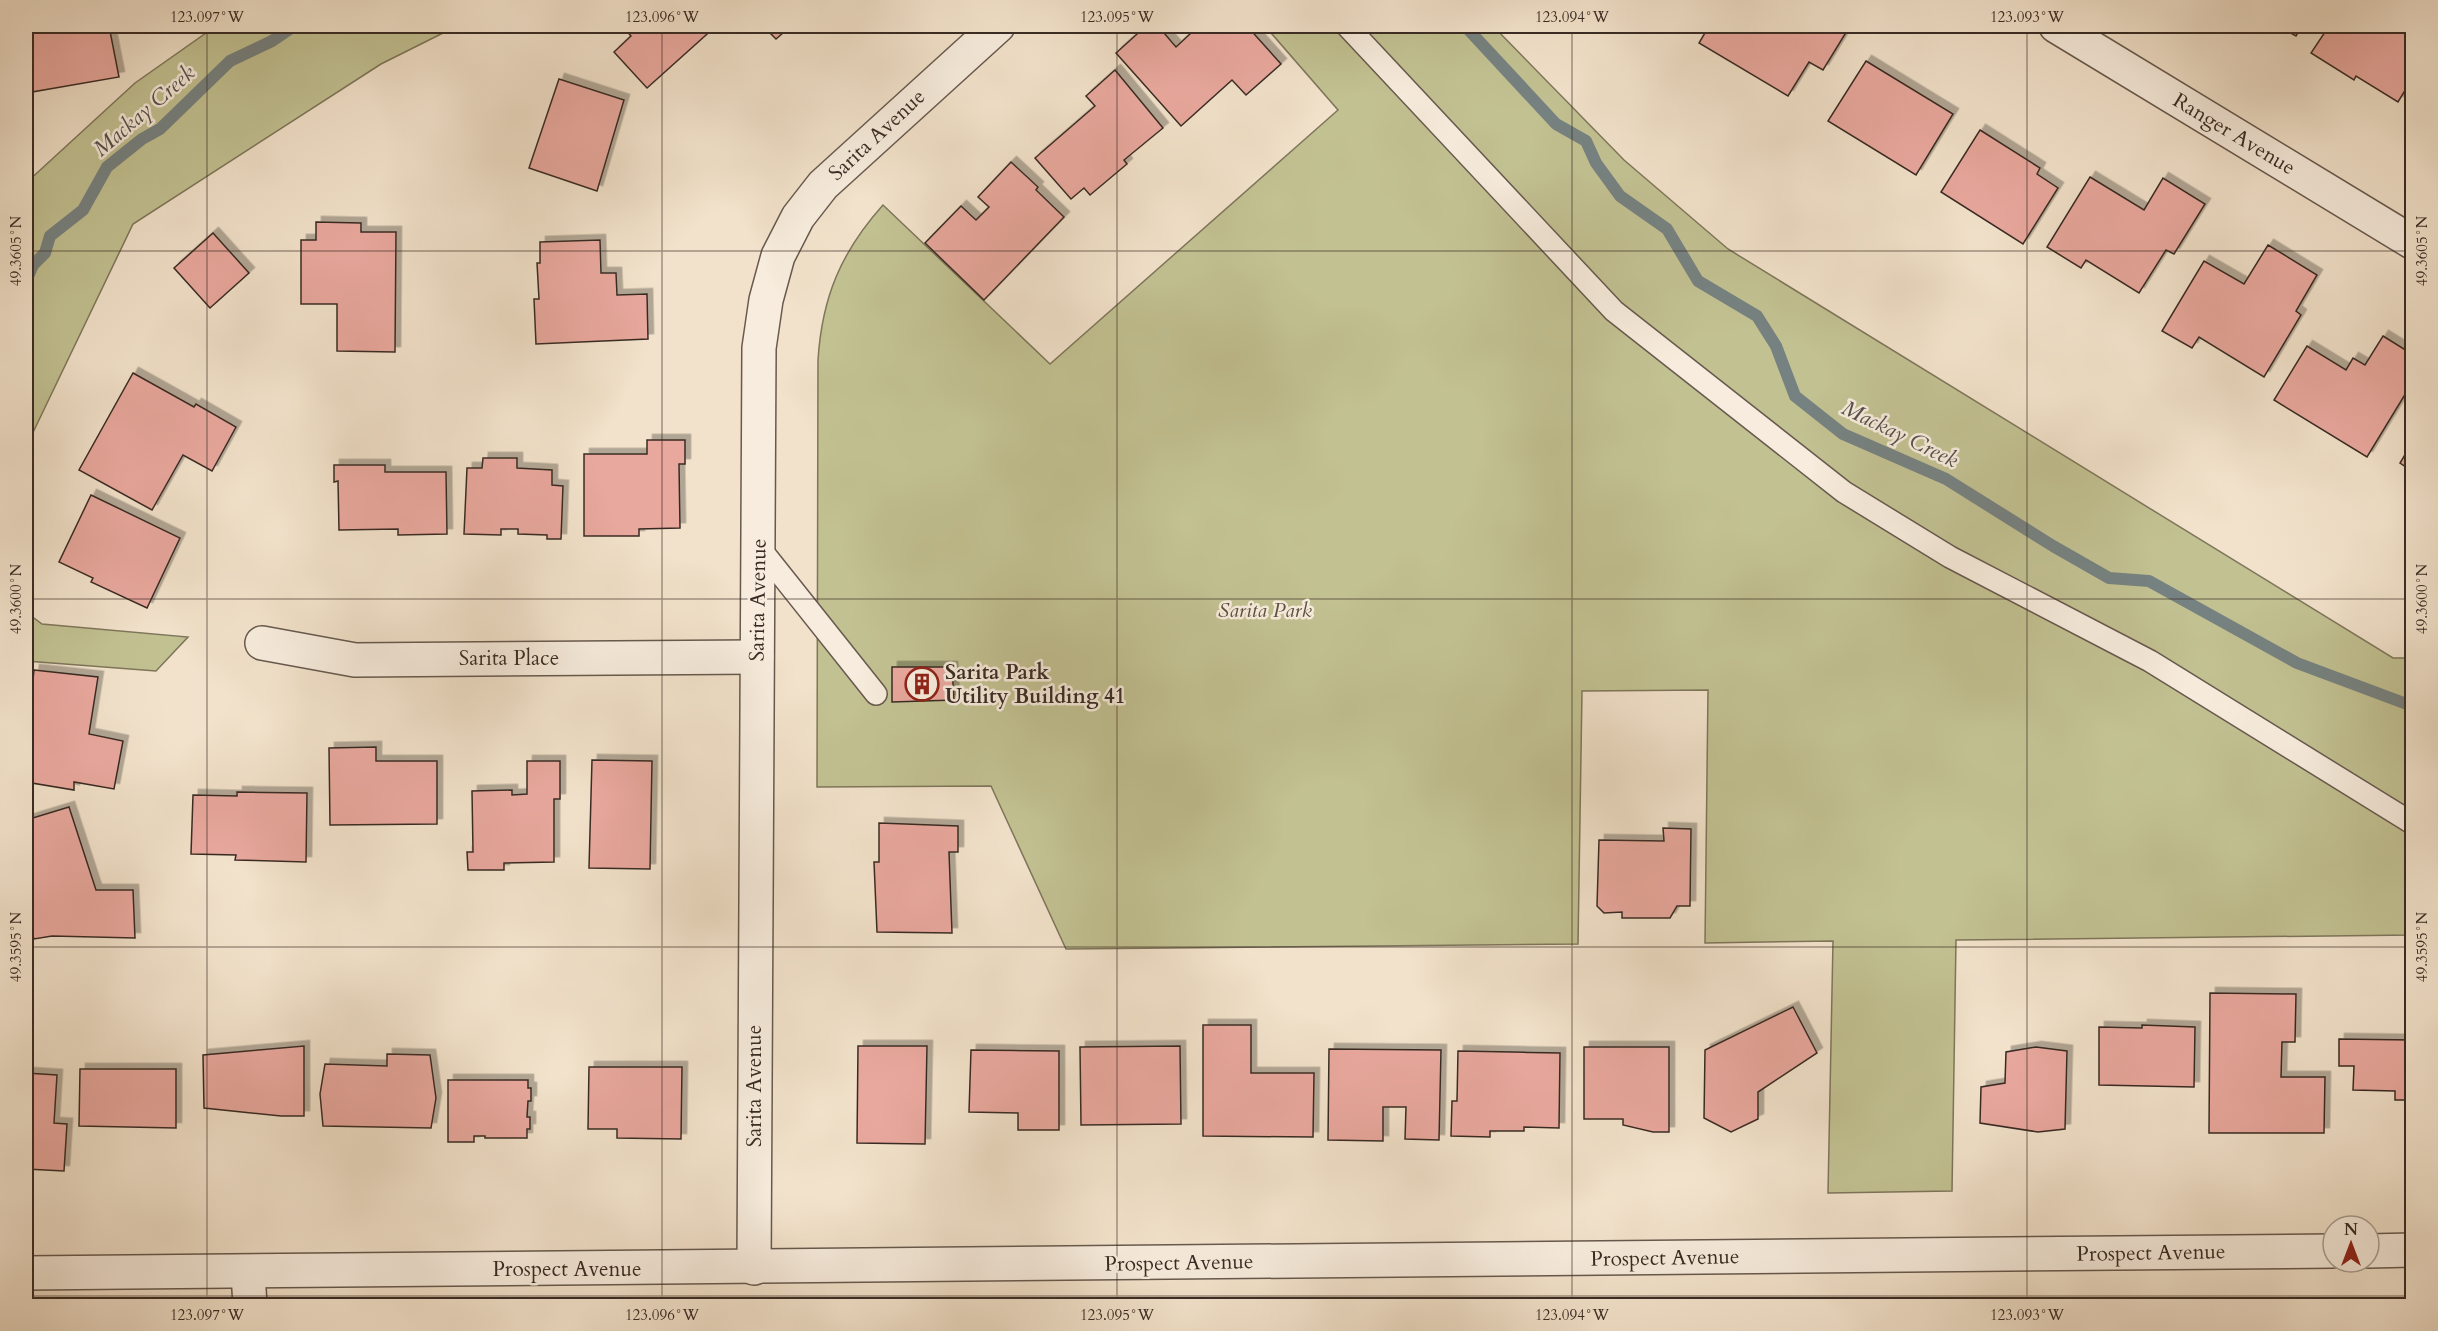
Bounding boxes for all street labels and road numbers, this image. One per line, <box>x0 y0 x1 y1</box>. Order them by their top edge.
street label: Sarita Avenue <box>822 83 932 187</box>
street label: Ranger Avenue <box>2167 86 2301 182</box>
street label: Sarita Avenue <box>742 538 774 662</box>
street label: Sarita Place <box>459 644 559 673</box>
street label: Sarita Avenue <box>740 1025 769 1147</box>
street label: Prospect Avenue <box>2076 1237 2226 1269</box>
street label: Prospect Avenue <box>1590 1242 1740 1274</box>
street label: Prospect Avenue <box>1104 1247 1254 1279</box>
street label: Prospect Avenue <box>492 1255 642 1284</box>

